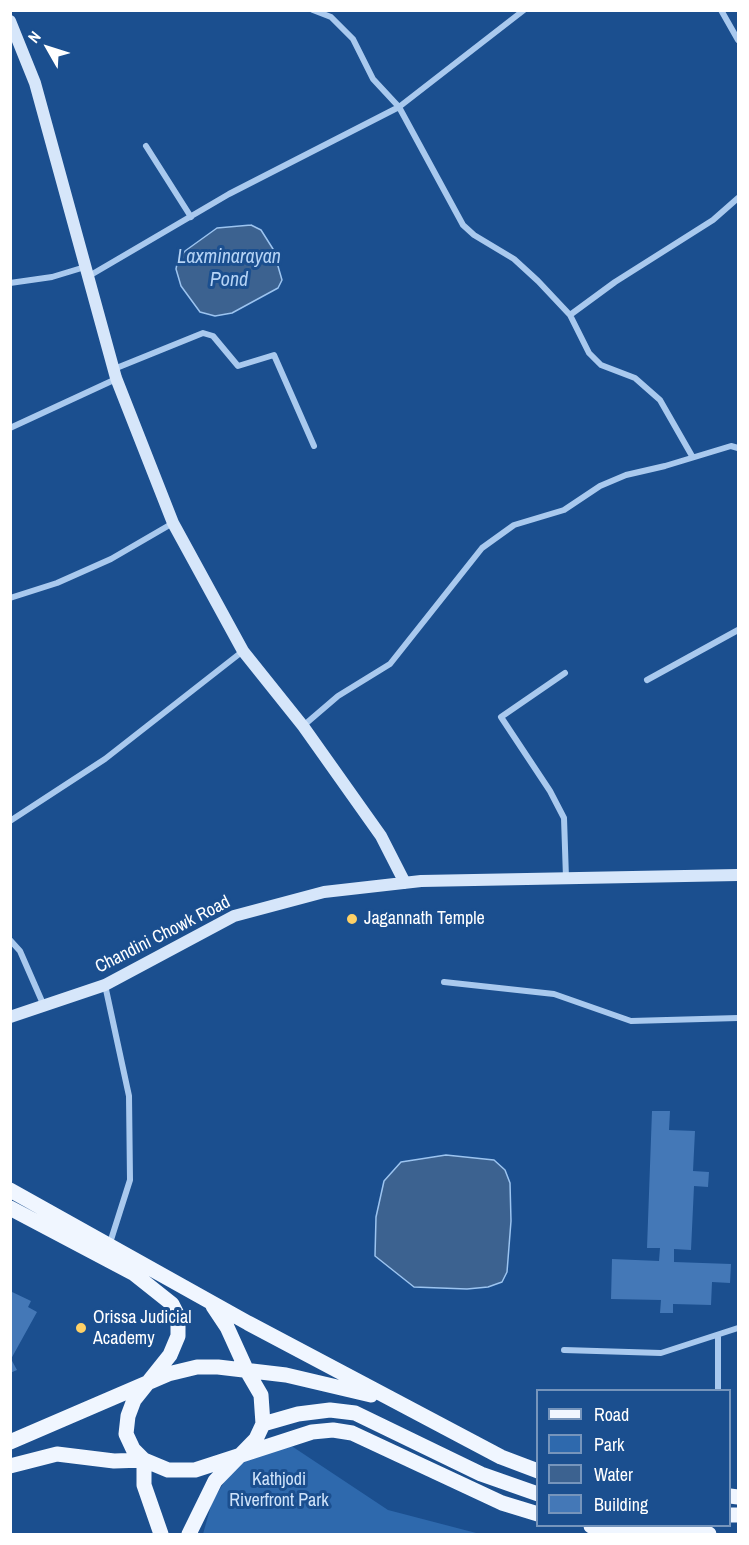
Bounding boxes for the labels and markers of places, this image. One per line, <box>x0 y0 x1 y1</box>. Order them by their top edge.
place label: Jagannath Temple <box>364 908 485 930</box>
marker: Jagannath Temple <box>345 912 359 926</box>
place label: Orissa Judicial Academy <box>93 1307 191 1350</box>
marker: Orissa Judicial Academy <box>74 1321 88 1335</box>

